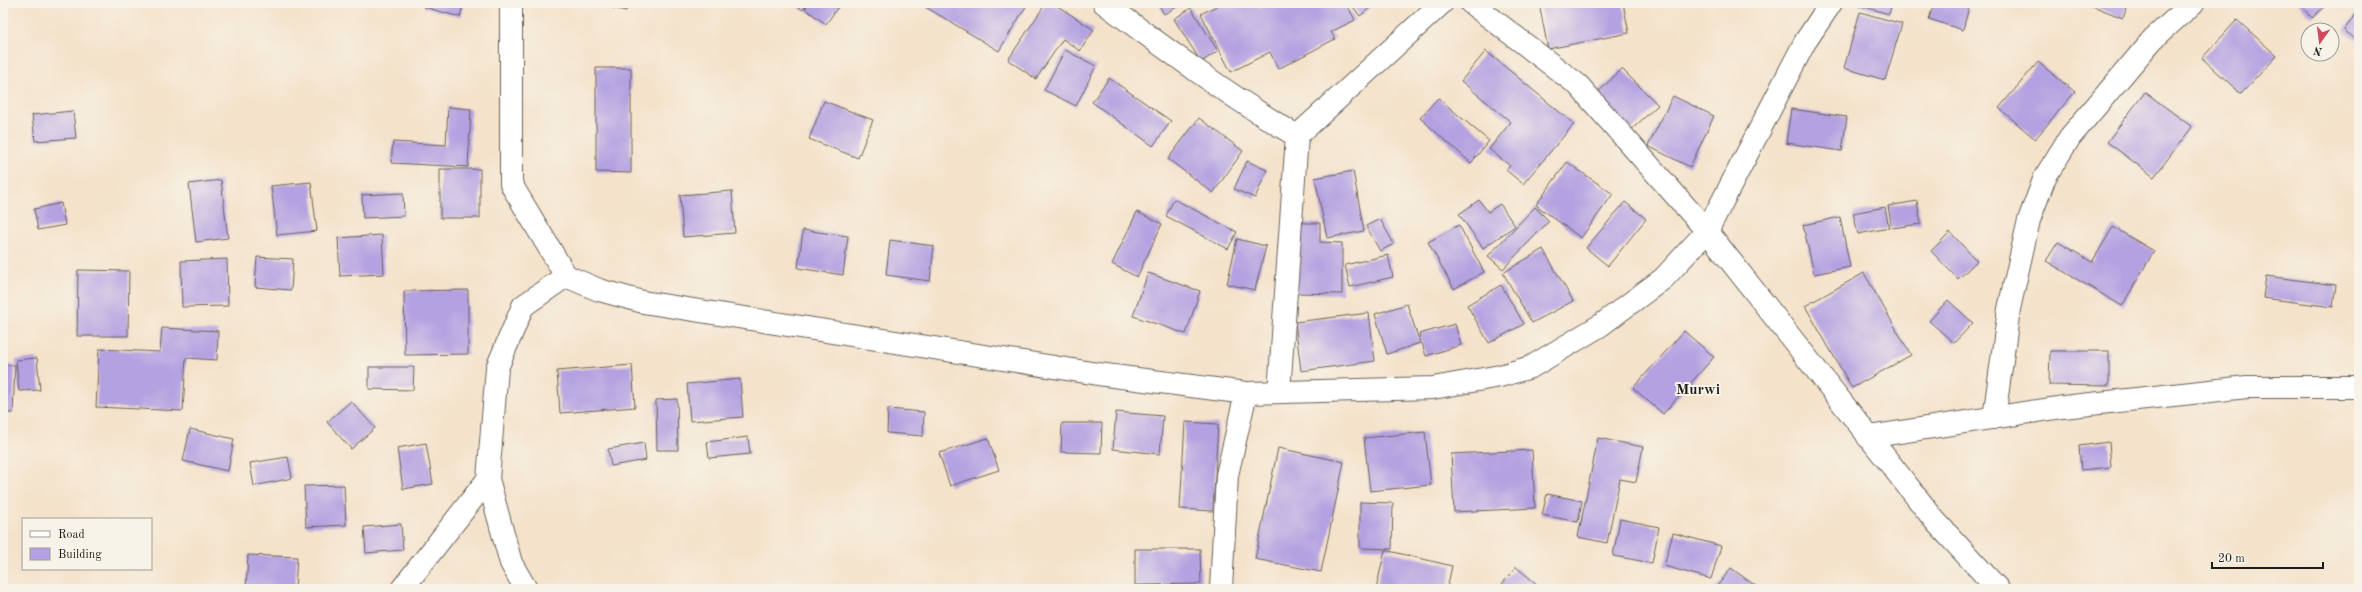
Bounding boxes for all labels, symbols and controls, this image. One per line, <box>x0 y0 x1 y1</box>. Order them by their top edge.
north arrow <box>2300 22 2340 62</box>
text: N <box>2312 44 2323 57</box>
district label: Murwi <box>1676 383 1720 398</box>
legend <box>22 518 152 570</box>
text: Road <box>58 529 85 541</box>
scale bar <box>2212 544 2323 570</box>
text: Building <box>58 549 102 561</box>
text: 20 m <box>2218 553 2245 565</box>

